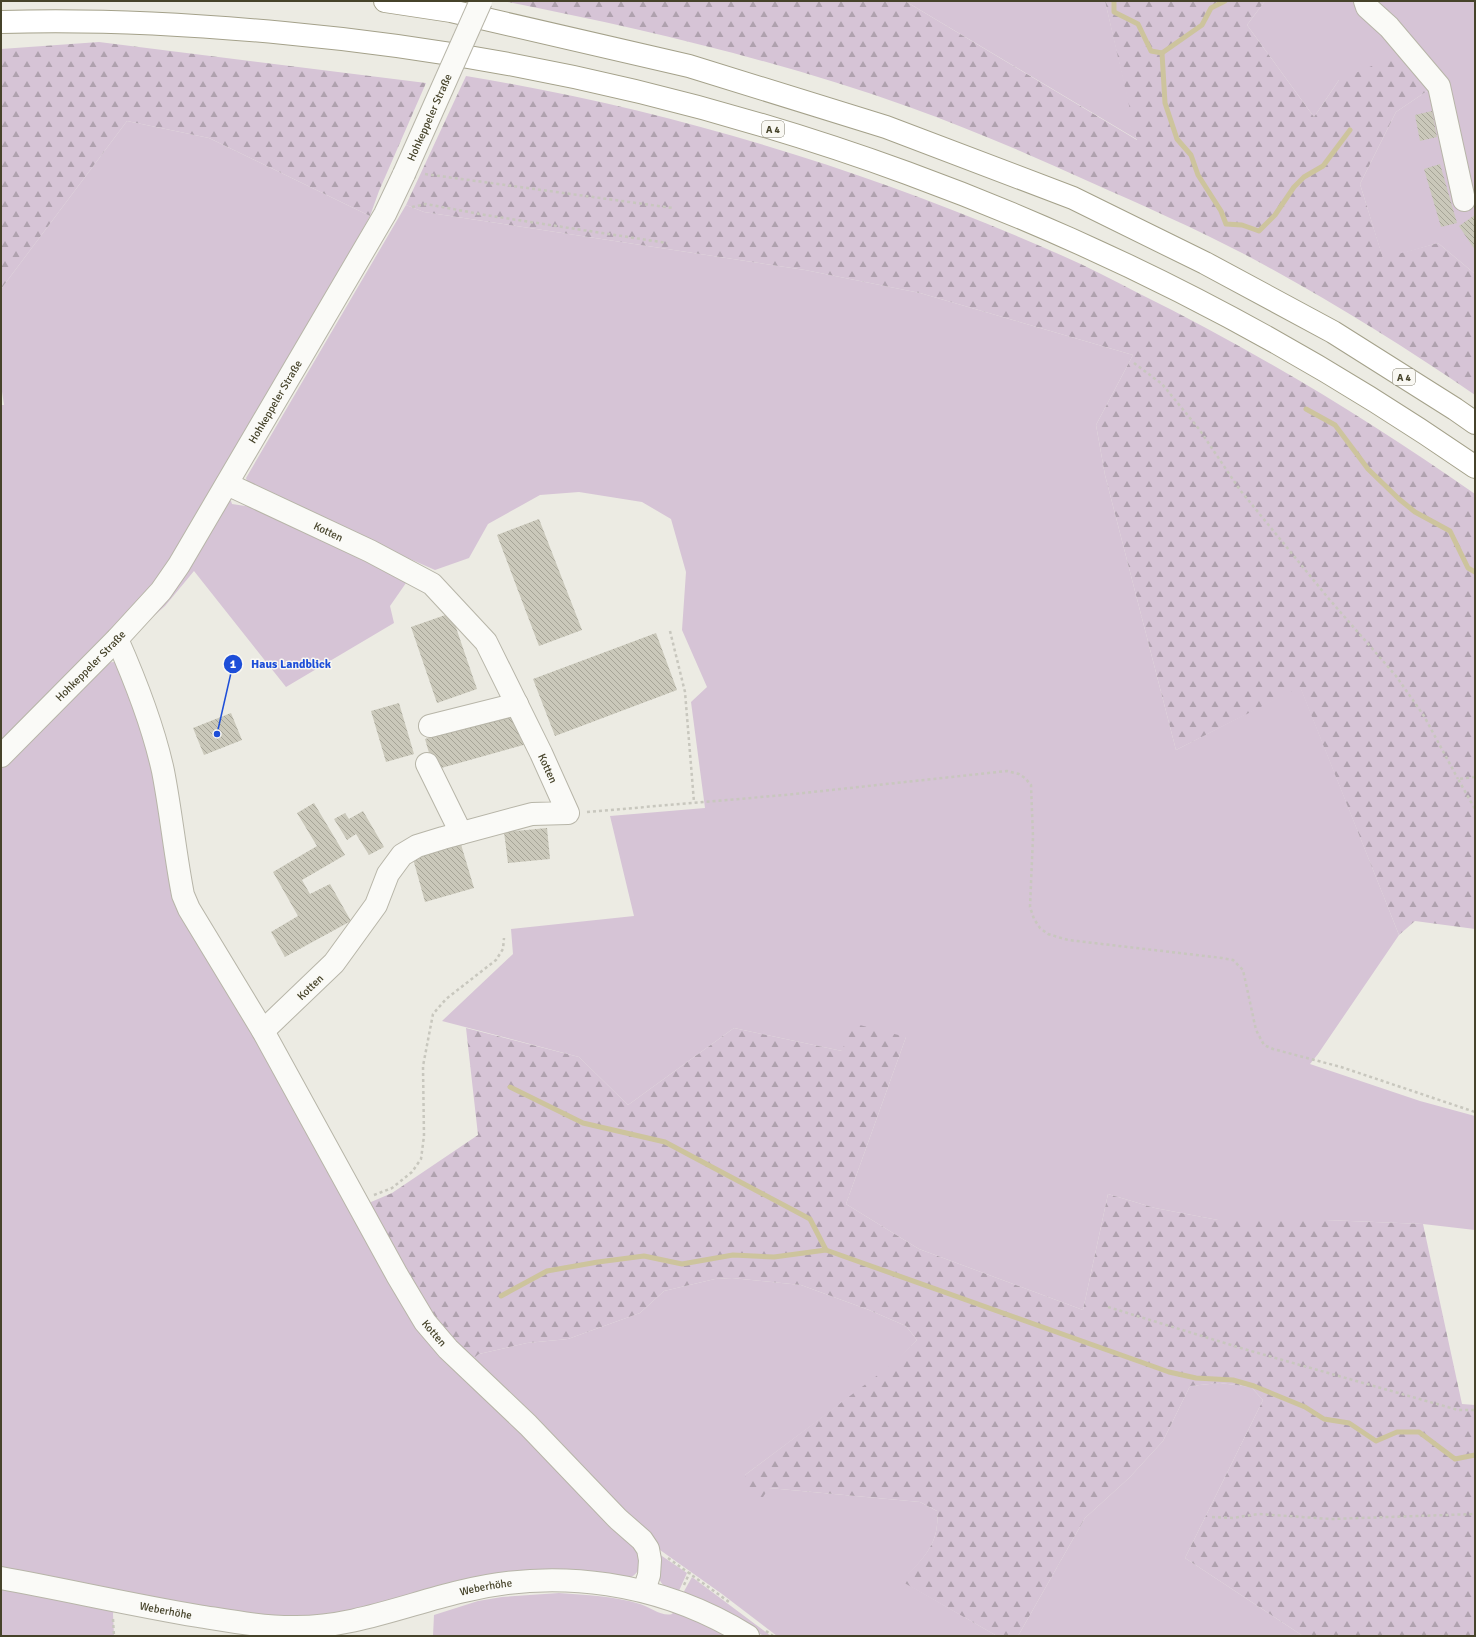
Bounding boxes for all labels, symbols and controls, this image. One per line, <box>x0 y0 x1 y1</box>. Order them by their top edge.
street label: Hohkeppeler Straße <box>405 72 455 163</box>
road number: A 4 <box>762 121 784 137</box>
street label: Hohkeppeler Straße <box>246 358 305 446</box>
road number: A 4 <box>1393 369 1415 385</box>
street label: Kotten <box>311 519 345 544</box>
street label: Hohkeppeler Straße <box>53 628 128 704</box>
callout: Haus Landblick <box>223 652 339 676</box>
text: 1 <box>230 657 237 672</box>
text: Haus Landblick <box>251 657 332 672</box>
street label: Kotten <box>535 752 560 785</box>
street label: Kotten <box>295 972 326 1003</box>
street label: Kotten <box>419 1317 449 1349</box>
street label: Weberhöhe <box>458 1576 513 1599</box>
street label: Weberhöhe <box>138 1600 193 1622</box>

